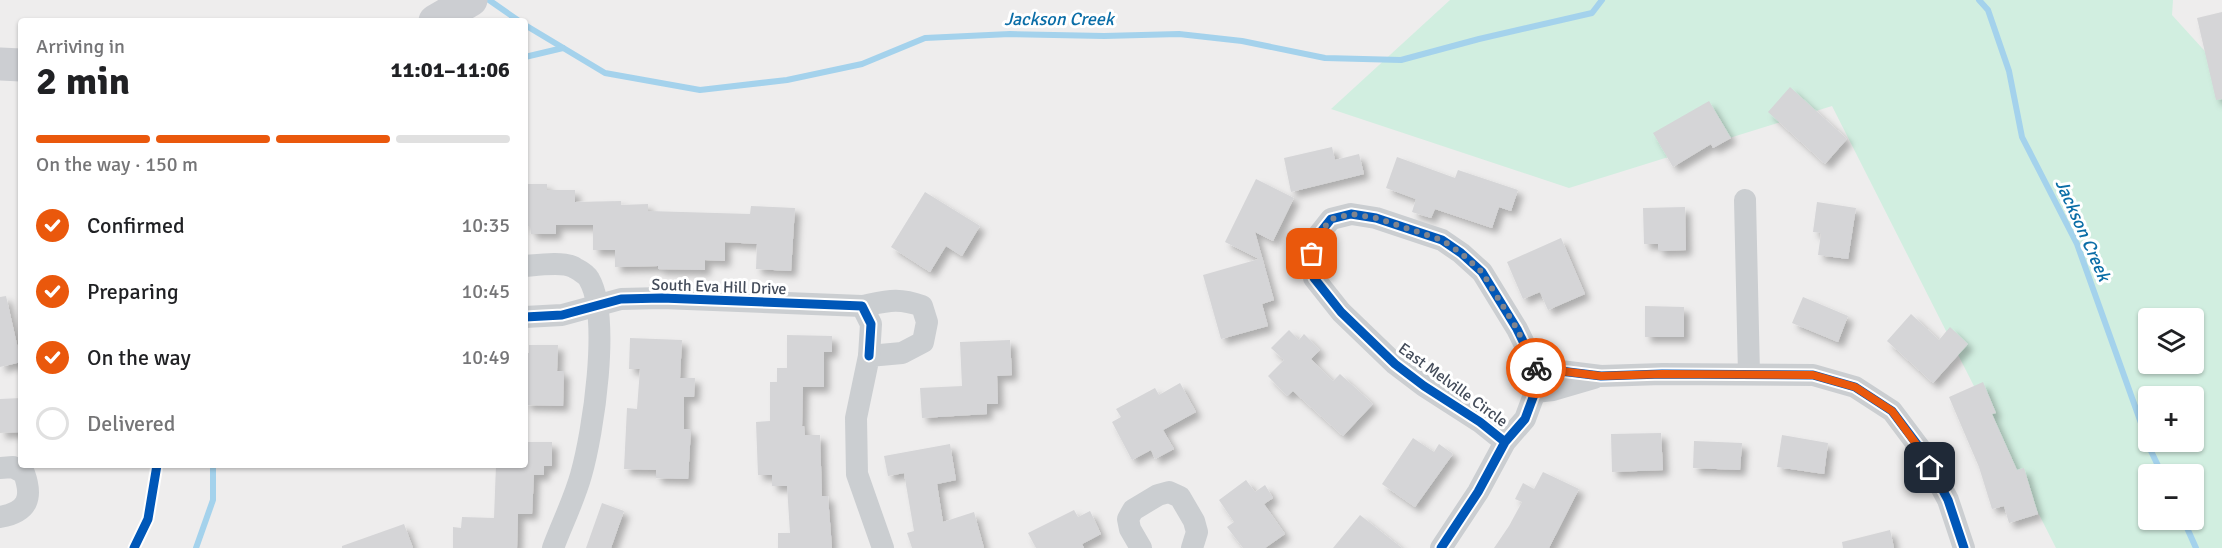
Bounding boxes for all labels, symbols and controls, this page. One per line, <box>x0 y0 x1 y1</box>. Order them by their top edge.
water label: Jackson Creek <box>1004 8 1116 30</box>
text: Arriving in <box>36 34 125 59</box>
text: 11:01–11:06 <box>391 56 510 83</box>
text: 2 min <box>36 57 130 105</box>
text: On the way · 150 m <box>36 152 198 177</box>
water label: Jackson Creek <box>2051 176 2116 286</box>
icon: check <box>36 209 69 242</box>
text: Confirmed <box>87 212 185 239</box>
text: 10:35 <box>461 213 510 238</box>
pin <box>1286 228 1337 279</box>
icon: bag <box>1295 237 1328 270</box>
icon: check <box>36 275 69 308</box>
street label: South Eva Hill Drive <box>651 275 787 299</box>
text: Preparing <box>87 278 179 305</box>
text: 10:45 <box>461 279 510 304</box>
map controls <box>2138 308 2204 530</box>
button: layers <box>2138 308 2204 374</box>
courier <box>1506 338 1566 398</box>
street label: East Melville Circle <box>1394 339 1512 431</box>
icon: check <box>36 341 69 374</box>
text: On the way <box>87 344 191 371</box>
text: 10:49 <box>461 345 510 370</box>
icon: bike <box>1520 352 1553 385</box>
button: + <box>2138 386 2204 452</box>
text: Delivered <box>87 410 175 437</box>
pin <box>1904 442 1955 493</box>
icon: home <box>1913 451 1946 484</box>
button: − <box>2138 464 2204 530</box>

